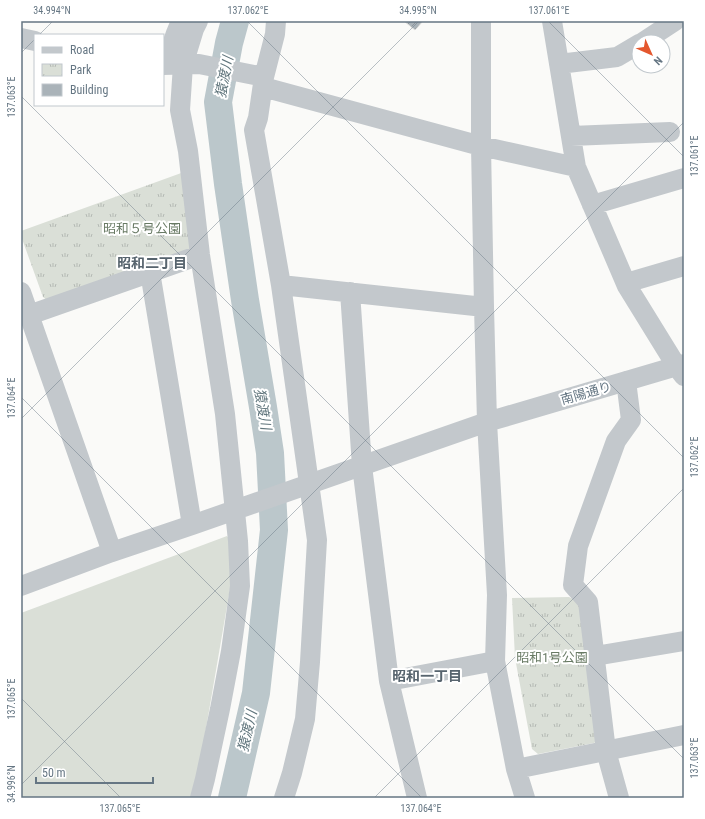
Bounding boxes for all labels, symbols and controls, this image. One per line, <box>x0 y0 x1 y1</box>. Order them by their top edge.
text: 34.994°N <box>33 5 71 16</box>
text: 137.062°E <box>228 5 269 16</box>
text: 34.995°N <box>399 5 437 16</box>
text: 137.061°E <box>529 5 570 16</box>
legend <box>34 34 164 106</box>
north arrow <box>631 34 671 74</box>
text: Road <box>70 43 94 57</box>
water label: 猿渡川 <box>212 53 236 99</box>
text: N <box>651 54 665 68</box>
text: Park <box>70 63 92 77</box>
text: 137.063°E <box>6 76 17 117</box>
text: Building <box>70 83 108 97</box>
text: 137.061°E <box>689 135 700 176</box>
park label: 昭和５号公園 <box>103 221 181 236</box>
district label: 昭和二丁目 <box>117 255 187 271</box>
text: 137.064°E <box>6 377 17 418</box>
street label: 南陽通り <box>559 379 613 407</box>
water label: 猿渡川 <box>251 387 275 433</box>
text: 137.062°E <box>689 436 700 477</box>
park label: 昭和1号公園 <box>516 650 588 665</box>
district label: 昭和一丁目 <box>392 668 462 684</box>
text: 137.065°E <box>6 678 17 719</box>
water label: 猿渡川 <box>234 707 260 753</box>
text: 137.063°E <box>689 737 700 778</box>
scale bar <box>36 759 153 785</box>
text: 34.996°N <box>6 765 17 803</box>
text: 50 m <box>42 766 66 780</box>
text: 137.065°E <box>100 803 141 814</box>
text: 137.064°E <box>401 803 442 814</box>

